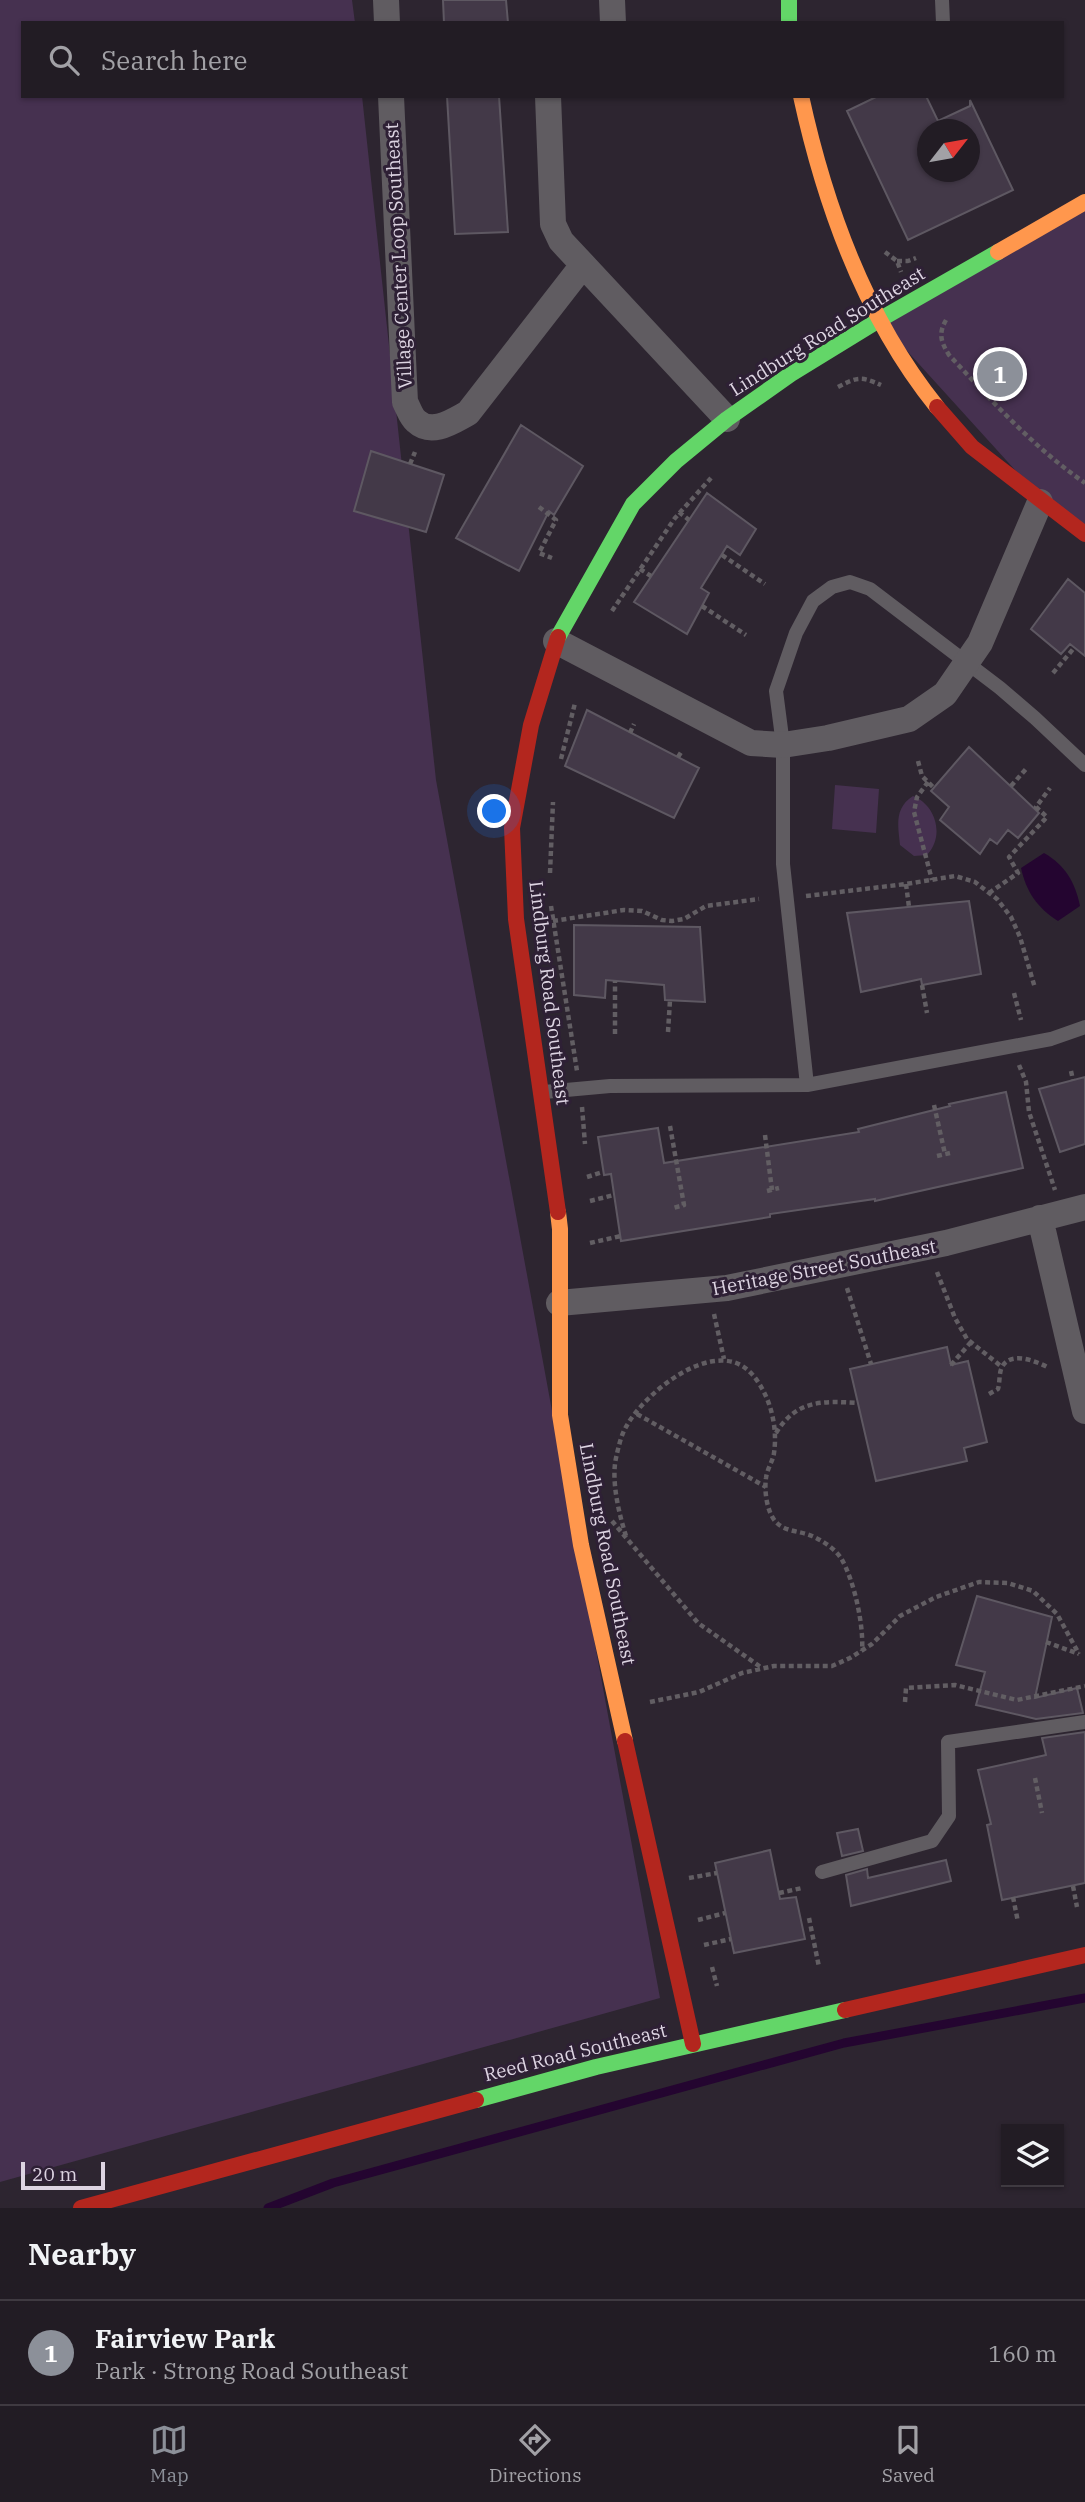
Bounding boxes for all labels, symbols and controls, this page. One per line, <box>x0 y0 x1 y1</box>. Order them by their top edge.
search box <box>21 21 1064 98</box>
icon: search <box>45 41 83 79</box>
text: Search here <box>101 43 247 77</box>
north arrow <box>917 119 980 182</box>
street label: Village Center Loop Southeast <box>379 122 417 390</box>
street label: Lindburg Road Southeast <box>725 261 929 401</box>
pin: 1 <box>977 348 1023 400</box>
your location <box>477 794 511 828</box>
street label: Lindburg Road Southeast <box>524 879 576 1107</box>
street label: Heritage Street Southeast <box>710 1233 938 1301</box>
street label: Lindburg Road Southeast <box>575 1441 641 1667</box>
street label: Reed Road Southeast <box>481 2018 669 2086</box>
map controls <box>1001 2124 1064 2187</box>
button: layers <box>1001 2124 1064 2187</box>
scale bar <box>21 2159 105 2191</box>
text: 20 m <box>32 2162 77 2186</box>
text: Nearby <box>28 2234 136 2273</box>
text: Fairview Park <box>95 2321 275 2355</box>
text: 1 <box>44 2338 58 2368</box>
text: 160 m <box>988 2338 1057 2368</box>
text: Park · Strong Road Southeast <box>95 2355 408 2385</box>
tab: Map <box>150 2421 189 2487</box>
tab: Directions <box>489 2421 582 2487</box>
tab: Saved <box>882 2421 935 2487</box>

